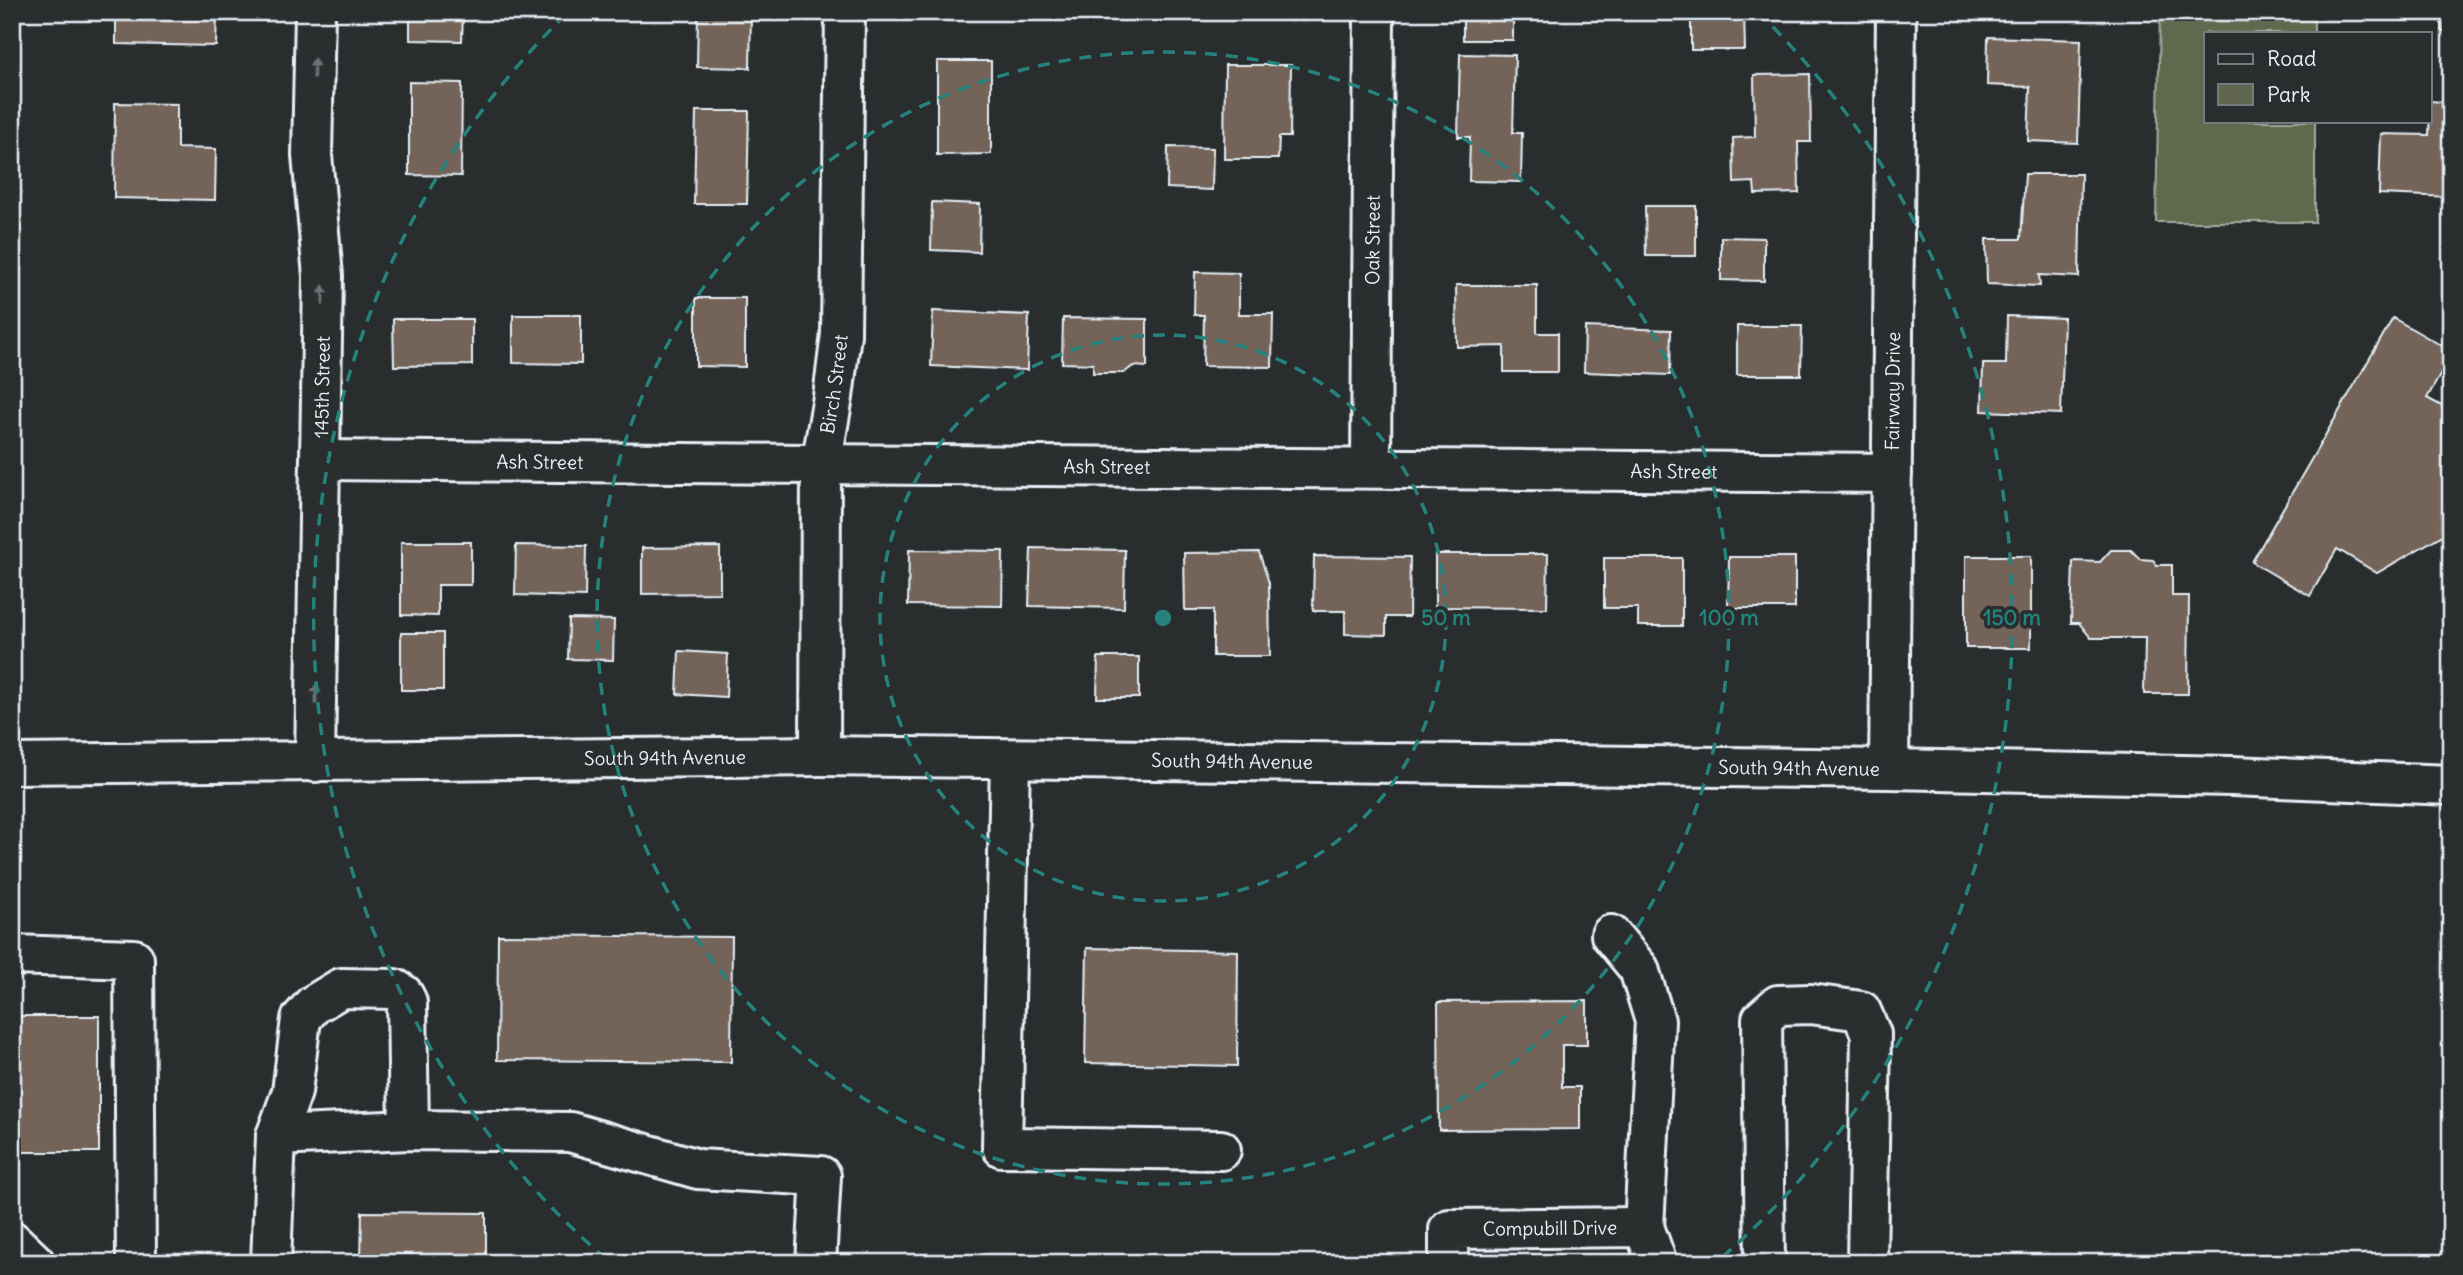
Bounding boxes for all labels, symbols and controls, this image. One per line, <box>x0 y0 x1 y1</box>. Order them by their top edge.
legend <box>2204 32 2432 122</box>
text: Road <box>2267 45 2316 72</box>
one-way arrow <box>308 56 320 78</box>
text: Park <box>2267 81 2310 108</box>
street label: Oak Street <box>1360 195 1385 285</box>
one-way arrow <box>317 283 329 305</box>
street label: Fairway Drive <box>1880 332 1905 451</box>
street label: Birch Street <box>815 333 853 436</box>
street label: 145th Street <box>309 336 335 438</box>
street label: Ash Street <box>496 449 584 474</box>
street label: Ash Street <box>1063 454 1151 479</box>
street label: Ash Street <box>1630 459 1718 484</box>
text: 50 m <box>1421 604 1471 631</box>
text: 100 m <box>1699 604 1759 631</box>
text: 150 m <box>1983 604 2041 631</box>
centre of rings <box>1151 606 1175 630</box>
one-way arrow <box>311 682 322 704</box>
street label: South 94th Avenue <box>584 745 746 770</box>
street label: South 94th Avenue <box>1151 748 1313 774</box>
street label: South 94th Avenue <box>1718 755 1880 781</box>
street label: Compubill Drive <box>1483 1215 1617 1241</box>

